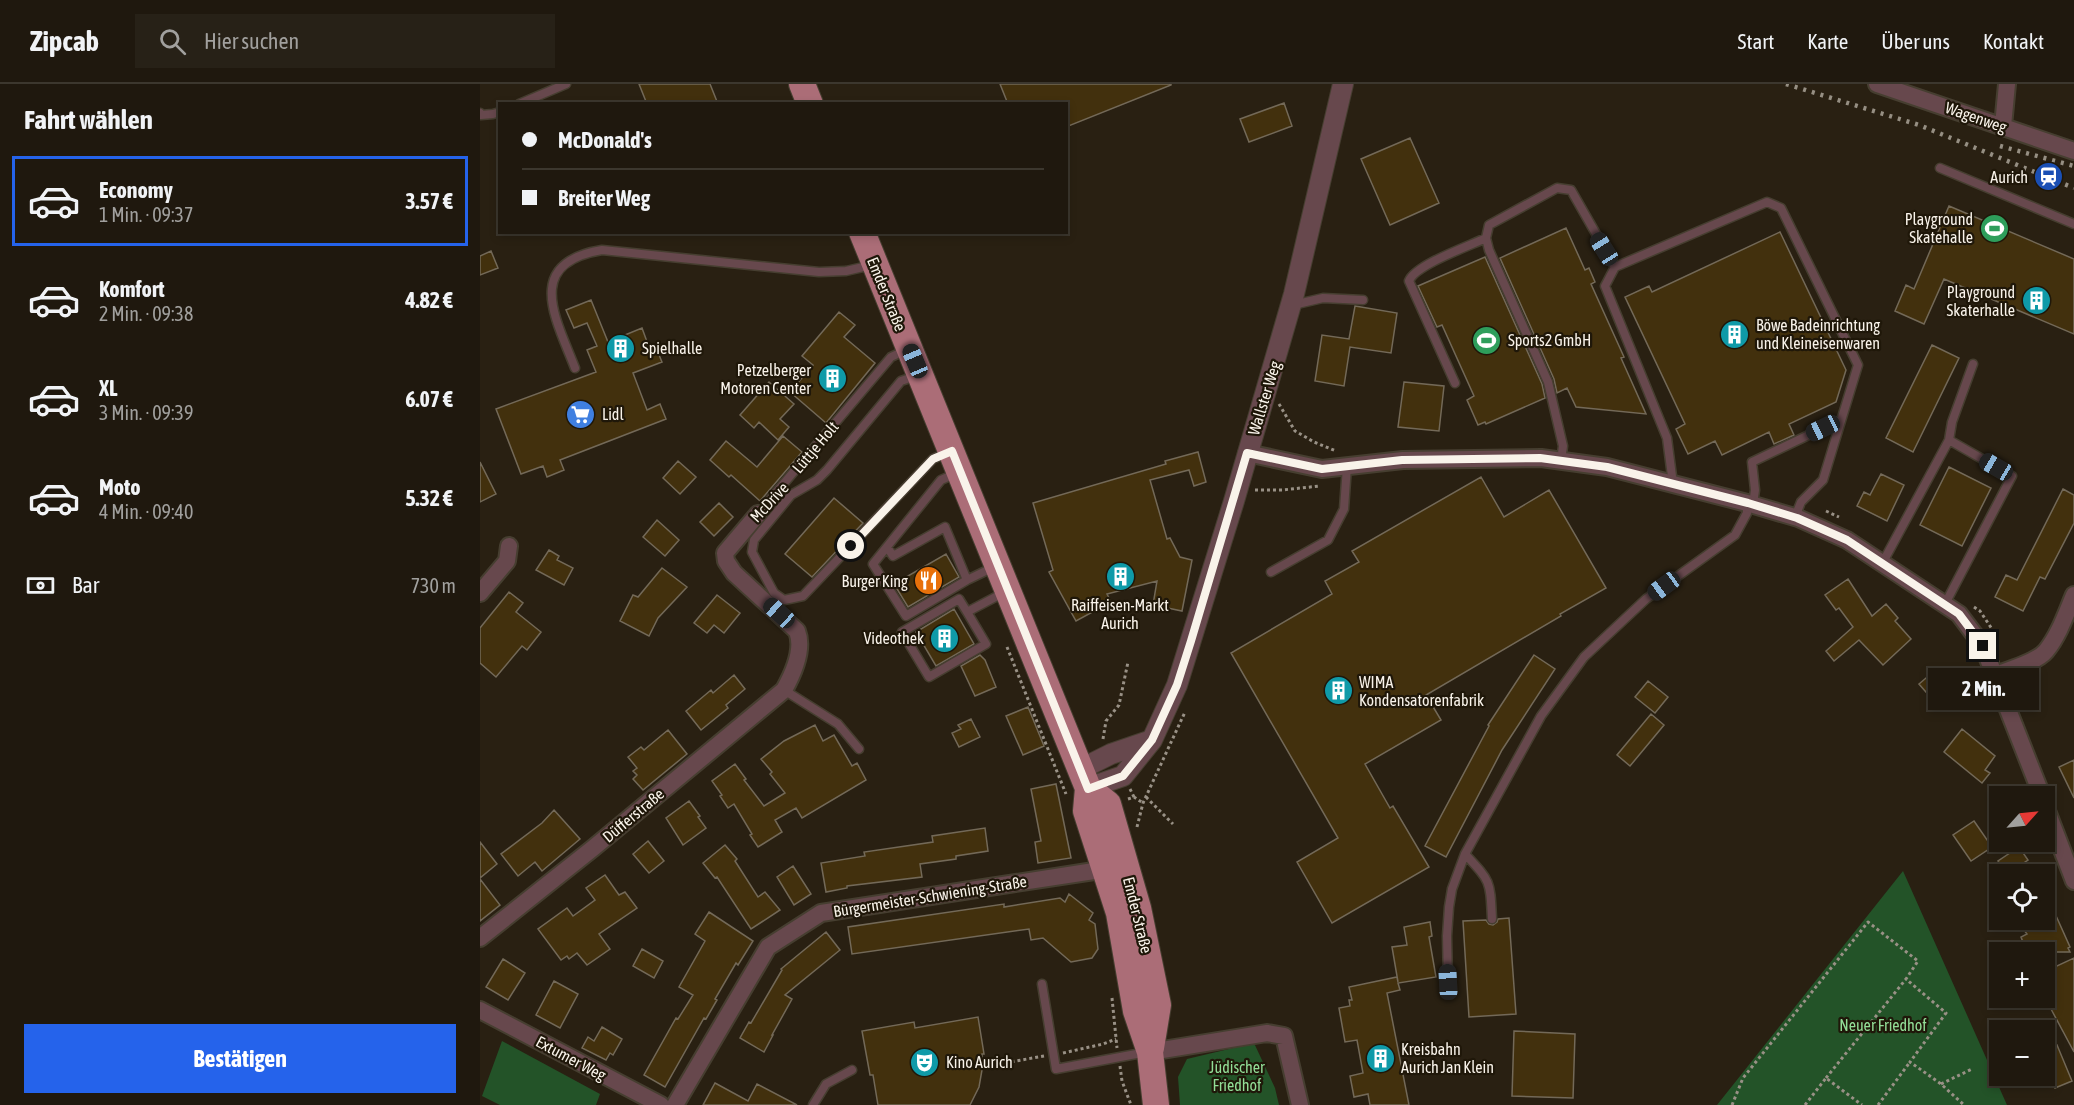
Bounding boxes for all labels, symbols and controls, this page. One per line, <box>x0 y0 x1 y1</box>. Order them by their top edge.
search box <box>135 14 555 68</box>
text: Zipcab <box>30 25 99 57</box>
icon: search <box>156 25 189 58</box>
text: Hier suchen <box>204 28 299 54</box>
text: Start <box>1738 29 1774 53</box>
text: Karte <box>1807 29 1848 53</box>
text: Über uns <box>1881 29 1950 53</box>
text: Kontakt <box>1983 29 2044 53</box>
street label: Wagenweg <box>1943 98 2009 137</box>
text: Fahrt wählen <box>24 104 153 135</box>
text: McDonald's <box>558 127 652 153</box>
station icon: Aurich <box>2033 161 2065 193</box>
place label: Aurich <box>1990 168 2028 186</box>
icon: car <box>27 174 81 228</box>
text: Economy <box>99 177 173 203</box>
text: Breiter Weg <box>558 185 650 211</box>
text: 3.57 € <box>405 188 453 214</box>
text: 1 Min. · 09:37 <box>99 203 193 226</box>
place label: Playground Skatehalle <box>1905 210 1973 246</box>
sports icon: Playground Skatehalle <box>1978 212 2010 244</box>
car <box>1587 229 1621 269</box>
street label: Emder Straße <box>864 254 910 334</box>
icon: car <box>27 273 81 327</box>
text: Komfort <box>99 276 165 302</box>
place label: Playground Skaterhalle <box>1947 283 2015 319</box>
building icon: Playground Skaterhalle <box>2020 285 2052 317</box>
text: 4.82 € <box>405 287 453 313</box>
text: 2 Min. · 09:38 <box>99 302 193 325</box>
place label: Böwe Badeinrichtung und Kleineisenwaren <box>1756 316 1880 352</box>
building icon: Böwe Badeinrichtung und Kleineisenwaren <box>1719 318 1751 350</box>
sports icon: Sports2 GmbH <box>1471 324 1503 356</box>
place label: Sports2 GmbH <box>1508 331 1591 350</box>
building icon: Spielhalle <box>605 332 637 364</box>
place label: Spielhalle <box>642 339 702 358</box>
car <box>900 341 930 381</box>
street label: Wallster Weg <box>1244 359 1285 438</box>
place label: Petzelberger Motoren Center <box>720 361 811 397</box>
building icon: Petzelberger Motoren Center <box>816 363 848 395</box>
icon: car <box>27 372 81 426</box>
text: XL <box>99 375 117 401</box>
text: 6.07 € <box>405 386 453 412</box>
supermarket icon: Lidl <box>565 398 597 430</box>
text: 3 Min. · 09:39 <box>99 401 193 424</box>
place label: Lidl <box>602 405 624 423</box>
car <box>1803 412 1843 444</box>
street label: Lüttje Holt <box>788 417 843 477</box>
car <box>1976 450 2016 484</box>
icon: car <box>27 471 81 525</box>
text: Moto <box>99 474 141 500</box>
street label: McDrive <box>746 478 792 526</box>
text: 5.32 € <box>405 485 453 511</box>
text: 4 Min. · 09:40 <box>99 500 193 523</box>
route start <box>837 532 864 559</box>
building icon: Raiffeisen-Markt Aurich <box>1104 561 1136 593</box>
restaurant icon: Burger King <box>913 565 945 597</box>
car <box>1644 568 1684 604</box>
icon: cash <box>24 569 57 602</box>
text: Bar <box>72 572 99 598</box>
place label: Burger King <box>842 572 908 591</box>
text: 730 m <box>411 574 456 597</box>
car <box>760 594 798 632</box>
place label: Raiffeisen-Markt Aurich <box>1071 596 1169 632</box>
building icon: Videothek <box>929 622 961 654</box>
place label: Videothek <box>864 629 924 647</box>
route end <box>1969 632 1996 659</box>
callout: 2 Min. <box>1928 667 2038 709</box>
place label: WIMA Kondensatorenfabrik <box>1359 673 1484 709</box>
building icon: WIMA Kondensatorenfabrik <box>1322 675 1354 707</box>
text: 2 Min. <box>1962 677 2005 700</box>
street label: Düfferstraße <box>599 784 667 846</box>
north arrow <box>1989 786 2055 852</box>
map controls <box>1989 786 2055 1086</box>
button: locate <box>1989 864 2055 930</box>
street label: Bürgermeister-Schwiening-Straße <box>832 872 1028 921</box>
street label: Emder Straße <box>1120 875 1156 955</box>
button: + <box>1989 942 2055 1008</box>
car <box>1438 964 1458 1000</box>
park label: Neuer Friedhof <box>1839 1016 1927 1034</box>
button: − <box>1989 1020 2055 1086</box>
button: Bestätigen <box>24 1024 456 1093</box>
street label: Extumer Weg <box>532 1032 609 1085</box>
place label: Kreisbahn Aurich Jan Klein <box>1401 1040 1494 1076</box>
building icon: Kreisbahn Aurich Jan Klein <box>1364 1042 1396 1074</box>
theatre icon: Kino Aurich <box>909 1046 941 1078</box>
place label: Kino Aurich <box>946 1053 1013 1071</box>
park label: Jüdischer Friedhof <box>1209 1058 1265 1094</box>

